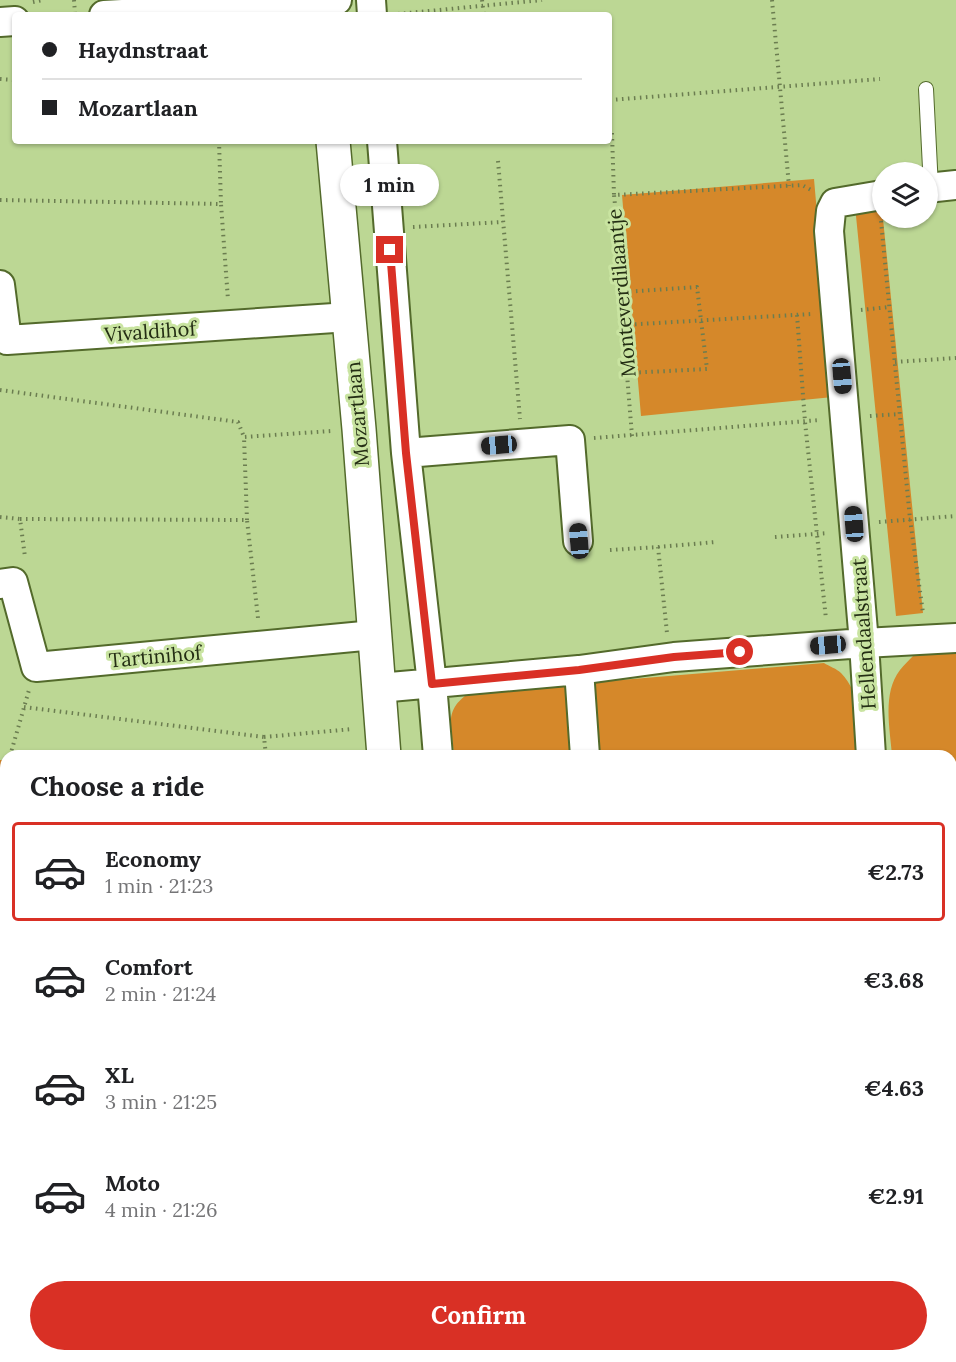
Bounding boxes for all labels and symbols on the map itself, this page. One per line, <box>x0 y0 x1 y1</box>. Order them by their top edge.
callout: 1 min <box>340 163 440 205</box>
street label: Monteverdilaantje <box>601 208 641 378</box>
route end <box>376 236 403 263</box>
street label: Vivaldihof <box>102 315 198 347</box>
car <box>831 357 853 395</box>
street label: Mozartlaan <box>340 360 374 468</box>
car <box>480 434 518 456</box>
car <box>844 505 864 543</box>
car <box>568 522 590 560</box>
street label: Hellendaalstraat <box>845 557 881 711</box>
car <box>809 634 847 656</box>
route start <box>726 638 753 665</box>
street label: Tartinihof <box>108 639 204 673</box>

